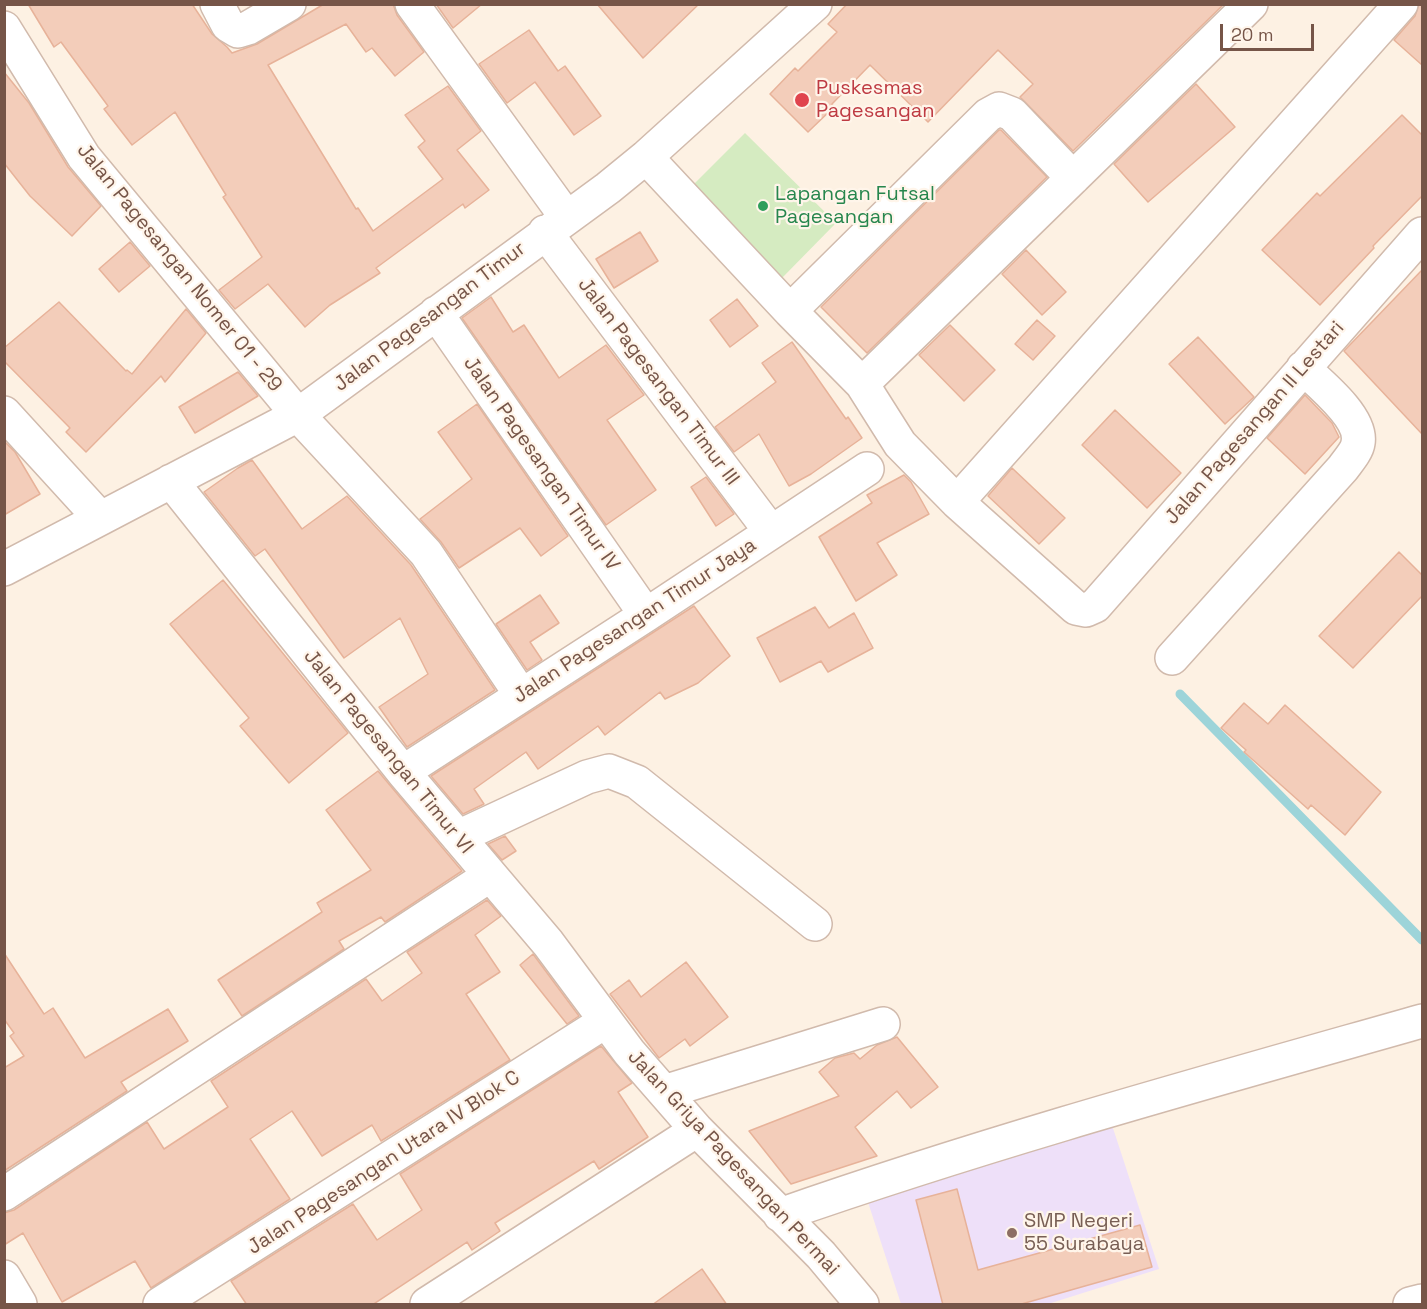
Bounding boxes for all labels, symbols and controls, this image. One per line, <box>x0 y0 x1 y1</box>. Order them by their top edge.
scale bar <box>1223 12 1318 50</box>
text: 20 m <box>1231 23 1274 46</box>
place label: Puskesmas Pagesangan <box>816 77 935 124</box>
marker: Puskesmas Pagesangan <box>793 91 811 109</box>
street label: Jalan Pagesangan Nomer 01 - 29 <box>71 139 287 397</box>
place label: Lapangan Futsal Pagesangan <box>775 183 935 230</box>
marker: Lapangan Futsal Pagesangan <box>756 199 770 213</box>
street label: Jalan Pagesangan Timur <box>329 237 531 397</box>
street label: Jalan Pagesangan Timur III <box>572 274 744 490</box>
street label: Jalan Pagesangan II Lestari <box>1160 317 1350 529</box>
street label: Jalan Pagesangan Timur IV <box>458 352 624 576</box>
street label: Jalan Pagesangan Timur Jaya <box>509 533 761 709</box>
street label: Jalan Pagesangan Timur VI <box>298 645 478 859</box>
street label: Jalan Griya Pagesangan Permai <box>622 1045 844 1281</box>
street label: Jalan Pagesangan Utara IV Blok C <box>243 1066 525 1260</box>
place label: SMP Negeri 55 Surabaya <box>1024 1210 1144 1257</box>
marker: SMP Negeri 55 Surabaya <box>1005 1226 1019 1240</box>

